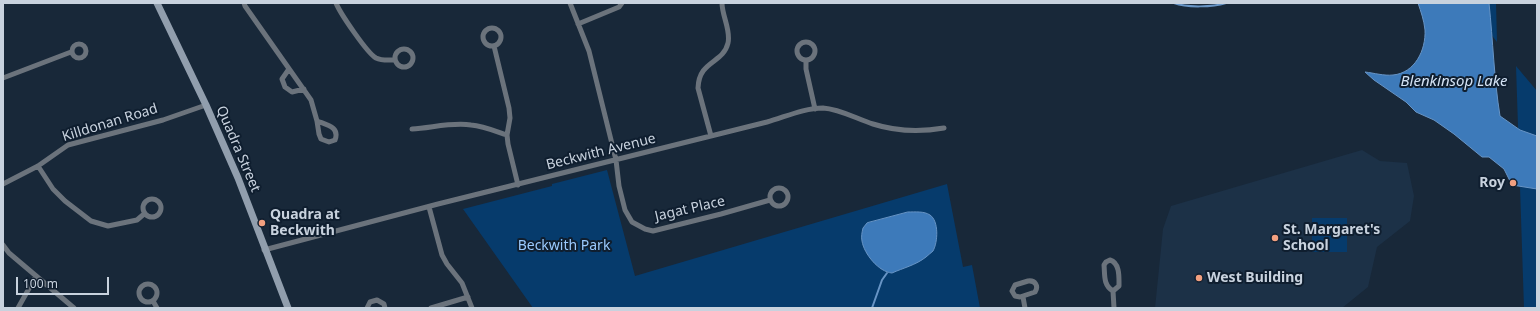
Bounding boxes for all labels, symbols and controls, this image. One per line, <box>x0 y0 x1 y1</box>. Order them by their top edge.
water label: Blenkinsop Lake <box>1401 73 1507 91</box>
street label: Killdonan Road <box>60 100 160 146</box>
street label: Quadra Street <box>212 103 264 195</box>
street label: Beckwith Avenue <box>544 130 658 174</box>
place label: Roy <box>1479 175 1505 191</box>
marker: Roy <box>1508 178 1518 188</box>
street label: Jagat Place <box>653 193 727 225</box>
place label: Quadra at Beckwith <box>270 207 340 240</box>
marker: Quadra at Beckwith <box>257 218 267 228</box>
place label: St. Margaret's School <box>1283 222 1380 254</box>
marker: St. Margaret's School <box>1270 233 1280 243</box>
park label: Beckwith Park <box>518 238 610 254</box>
scale bar <box>18 269 111 295</box>
place label: West Building <box>1207 270 1303 286</box>
marker: West Building <box>1194 273 1204 283</box>
text: 100 m <box>23 275 58 292</box>

